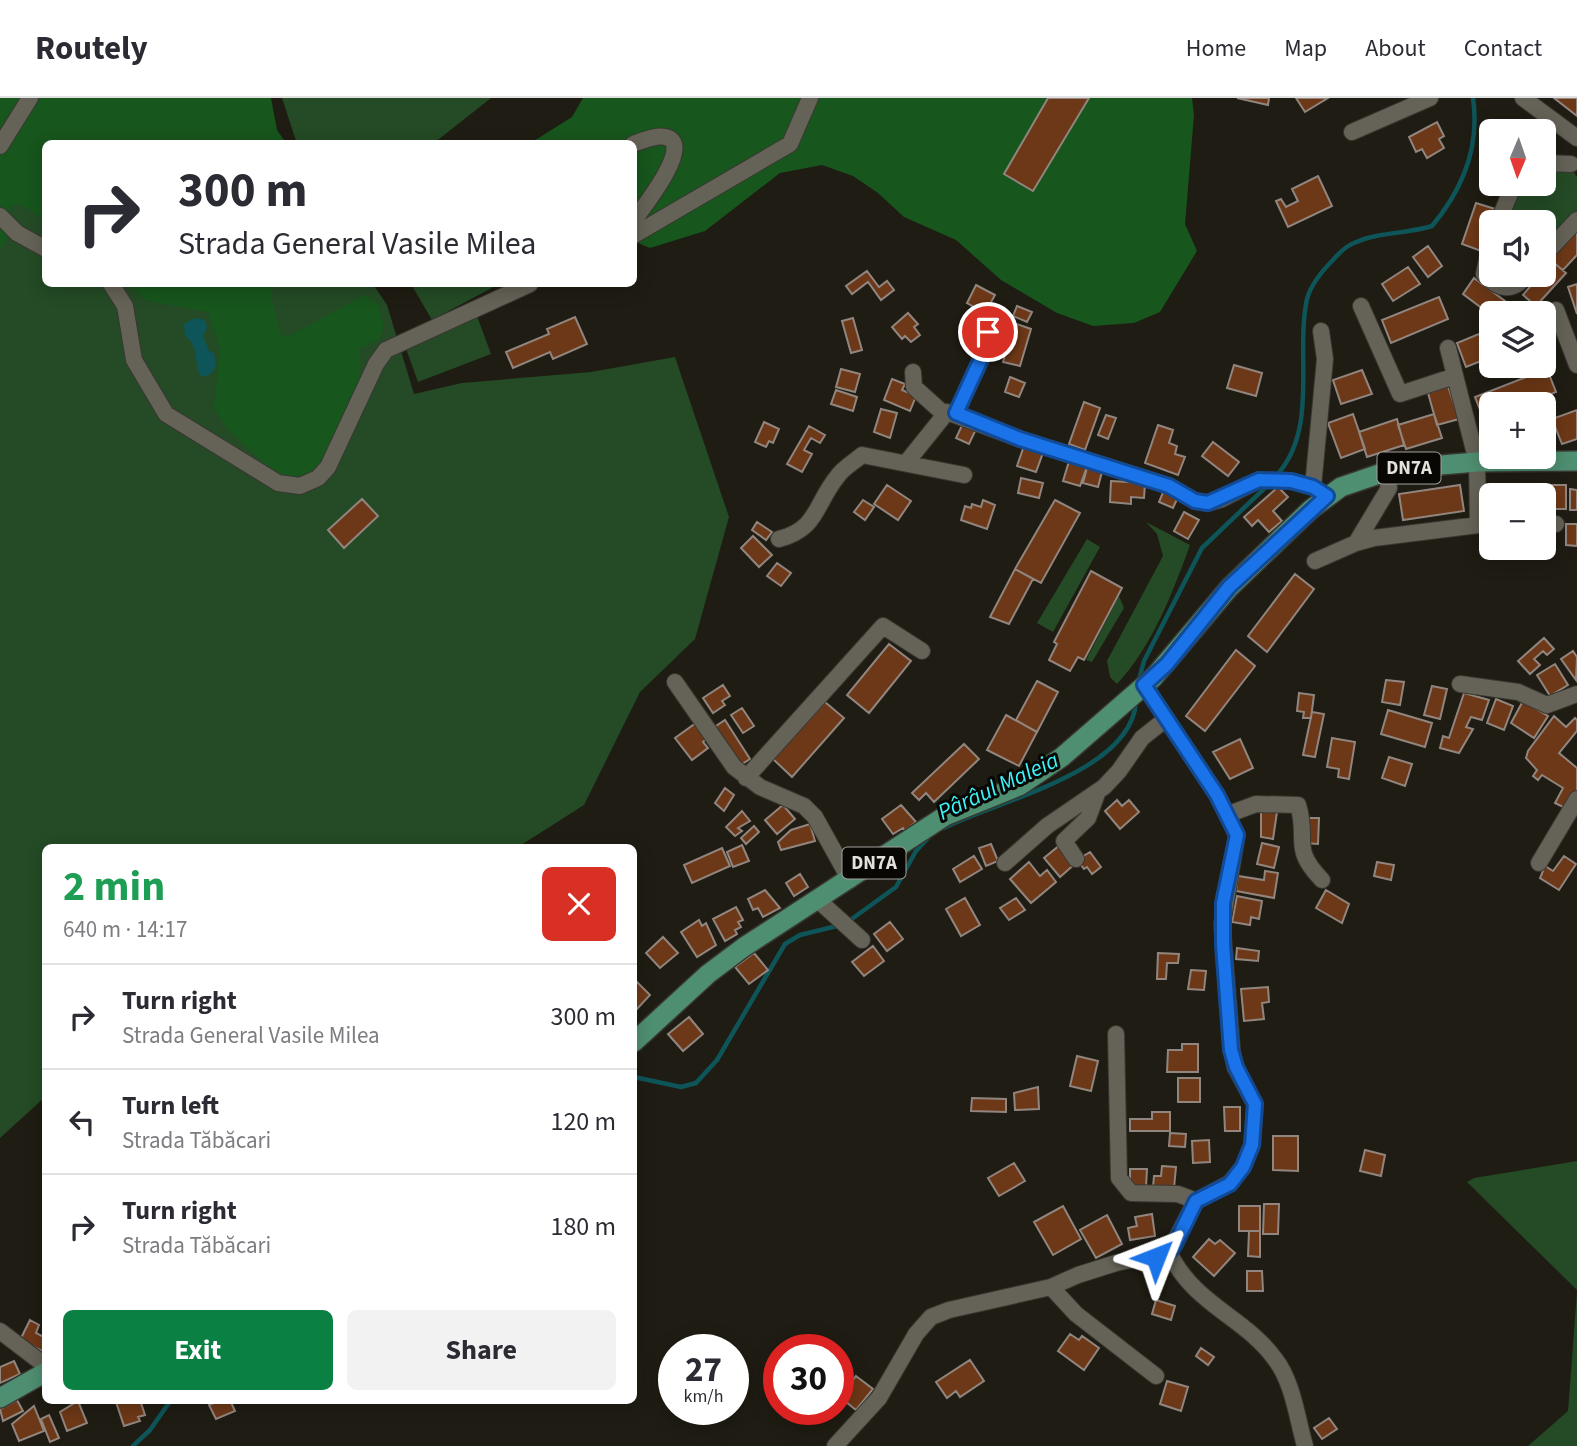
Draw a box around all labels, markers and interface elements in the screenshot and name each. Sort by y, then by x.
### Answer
text: Routely [35,25,148,72]
text: Home [1186,31,1246,66]
text: Map [1284,31,1327,66]
text: About [1365,31,1426,66]
text: Contact [1464,31,1542,66]
north arrow [1479,119,1556,196]
map controls [1479,119,1556,560]
text: 300 m [178,156,307,226]
icon: right [63,168,154,259]
button: sound [1479,210,1556,287]
text: Strada General Vasile Milea [178,221,536,267]
button: layers [1479,301,1556,378]
pin [958,302,1018,362]
icon: arrive [969,313,1007,351]
button: + [1479,392,1556,469]
road number: DN7A [1378,452,1440,484]
button: − [1479,483,1556,560]
water label: Pârâul Maleia [932,744,1064,828]
road number: DN7A [842,848,906,878]
text: 2 min [63,857,165,917]
button: close [542,867,616,941]
text: 640 m · 14:17 [63,913,187,946]
text: Turn right [122,982,237,1019]
icon: right [63,998,101,1036]
text: 300 m [550,998,616,1035]
text: Strada General Vasile Milea [122,1019,380,1052]
text: Turn left [122,1087,219,1124]
icon: left [63,1103,101,1141]
text: 120 m [550,1103,616,1140]
text: Strada Tăbăcari [122,1124,271,1157]
text: Turn right [122,1192,237,1229]
icon: right [63,1208,101,1246]
text: 180 m [550,1208,616,1245]
position arrow [1119,1220,1193,1294]
text: Strada Tăbăcari [122,1229,271,1262]
button: Exit [63,1310,333,1390]
button: Share [347,1310,616,1390]
speed limit sign: 30 [763,1334,854,1425]
text: 27 [685,1345,722,1395]
text: km/h [684,1384,723,1409]

